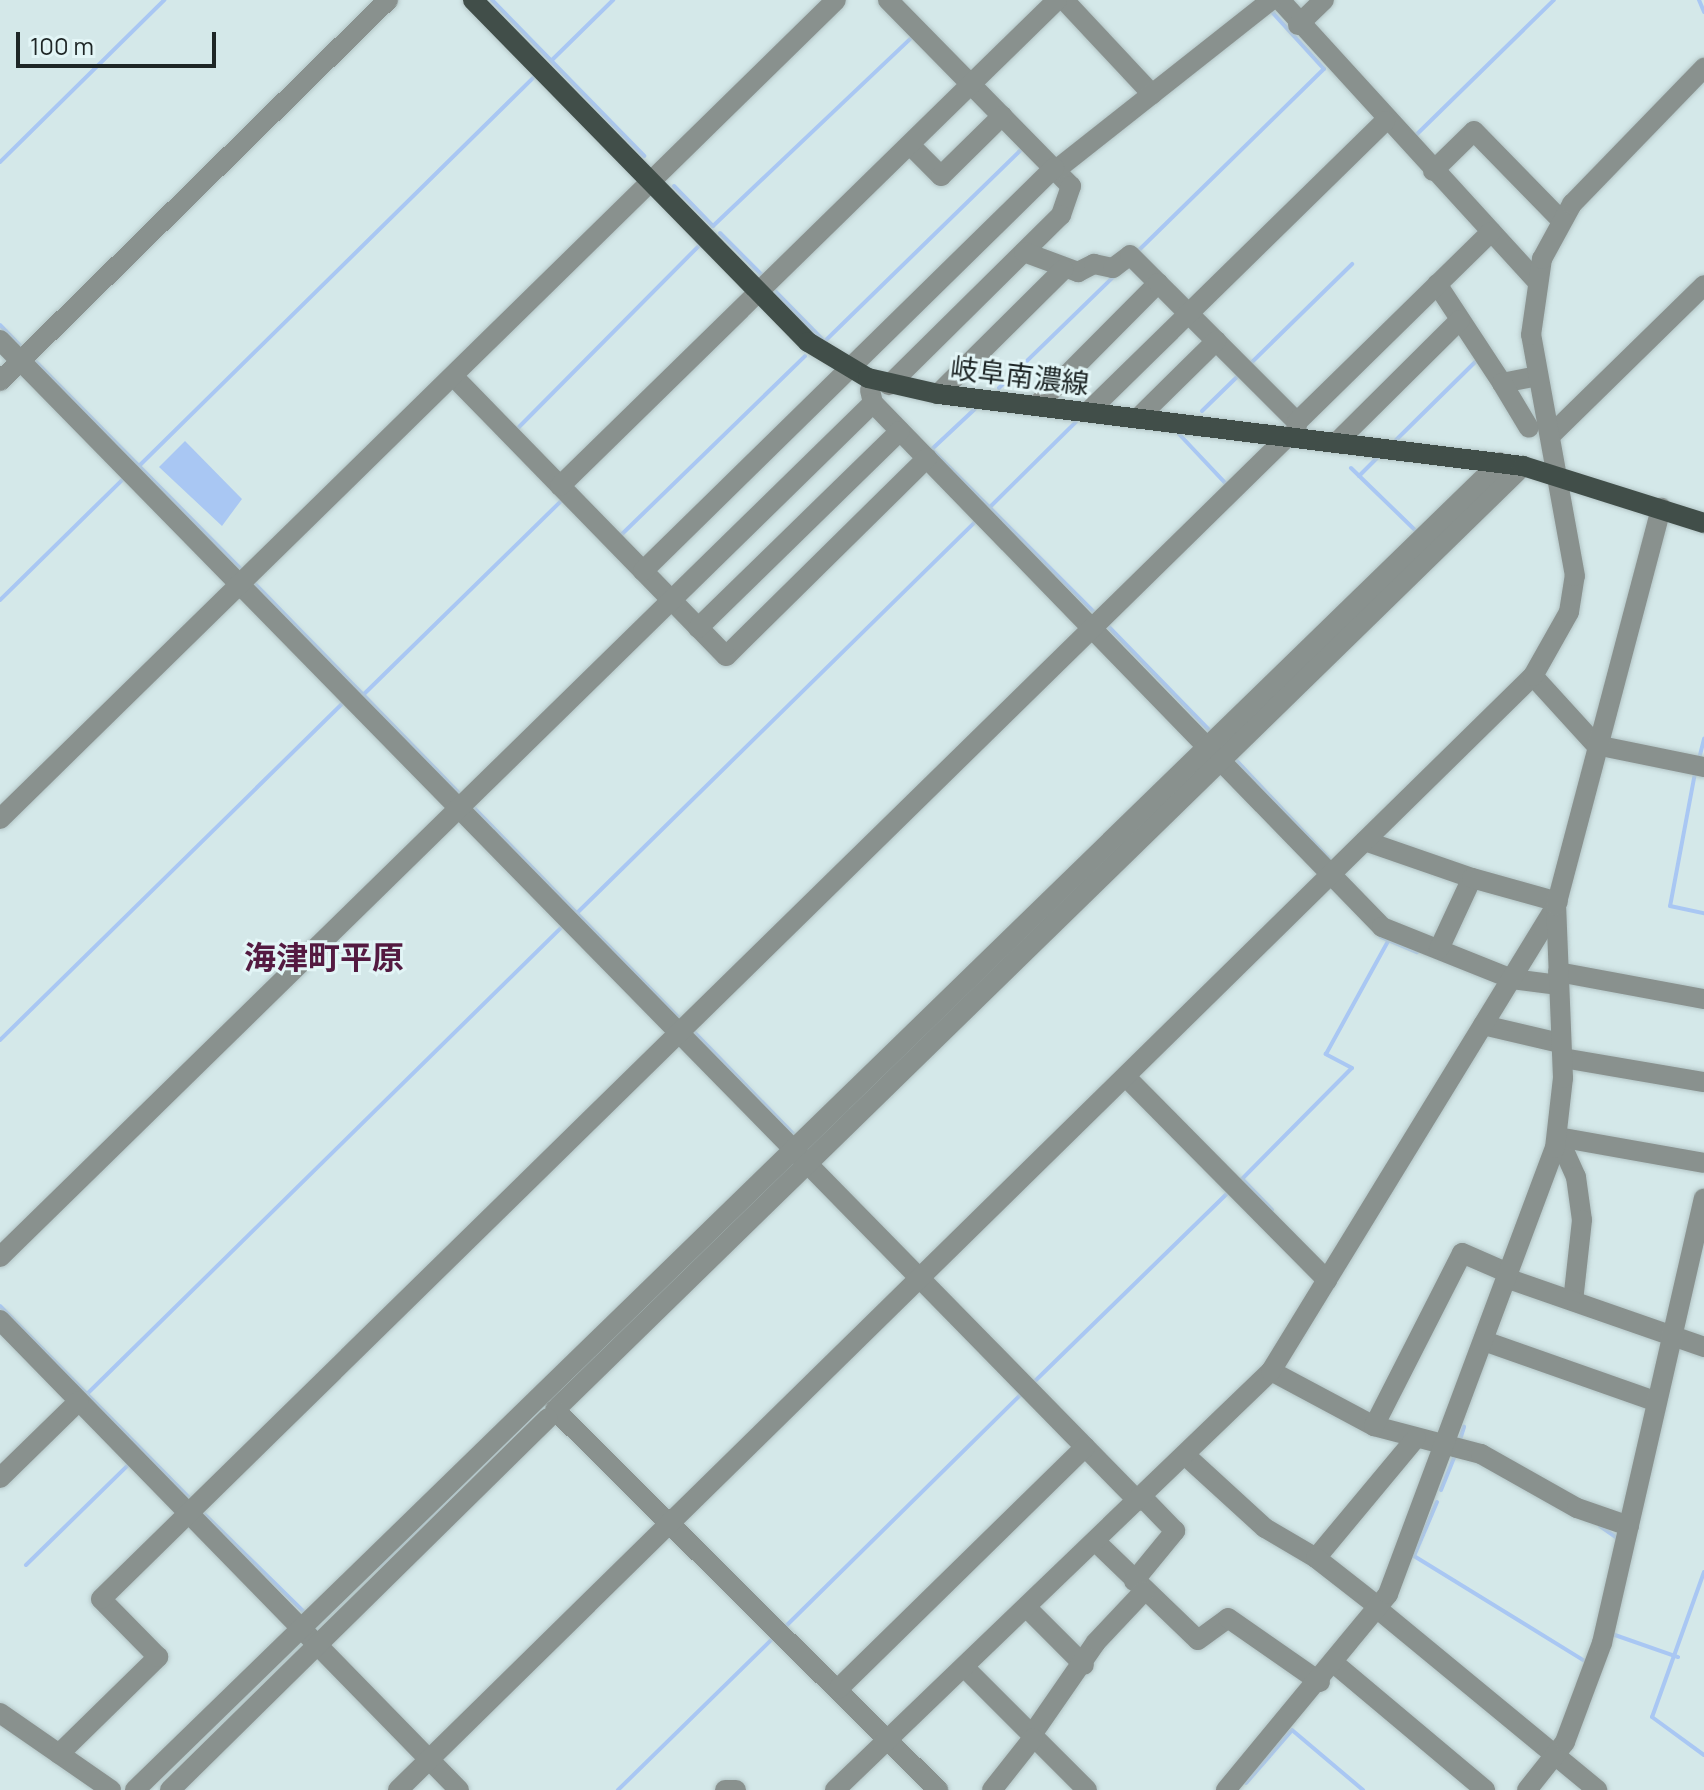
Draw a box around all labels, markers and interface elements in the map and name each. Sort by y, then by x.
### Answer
scale bar [20,16,220,66]
text: 100 m [30,29,94,62]
street label: 岐阜南濃線 [948,350,1092,400]
district label: 海津町平原 [244,938,404,976]

